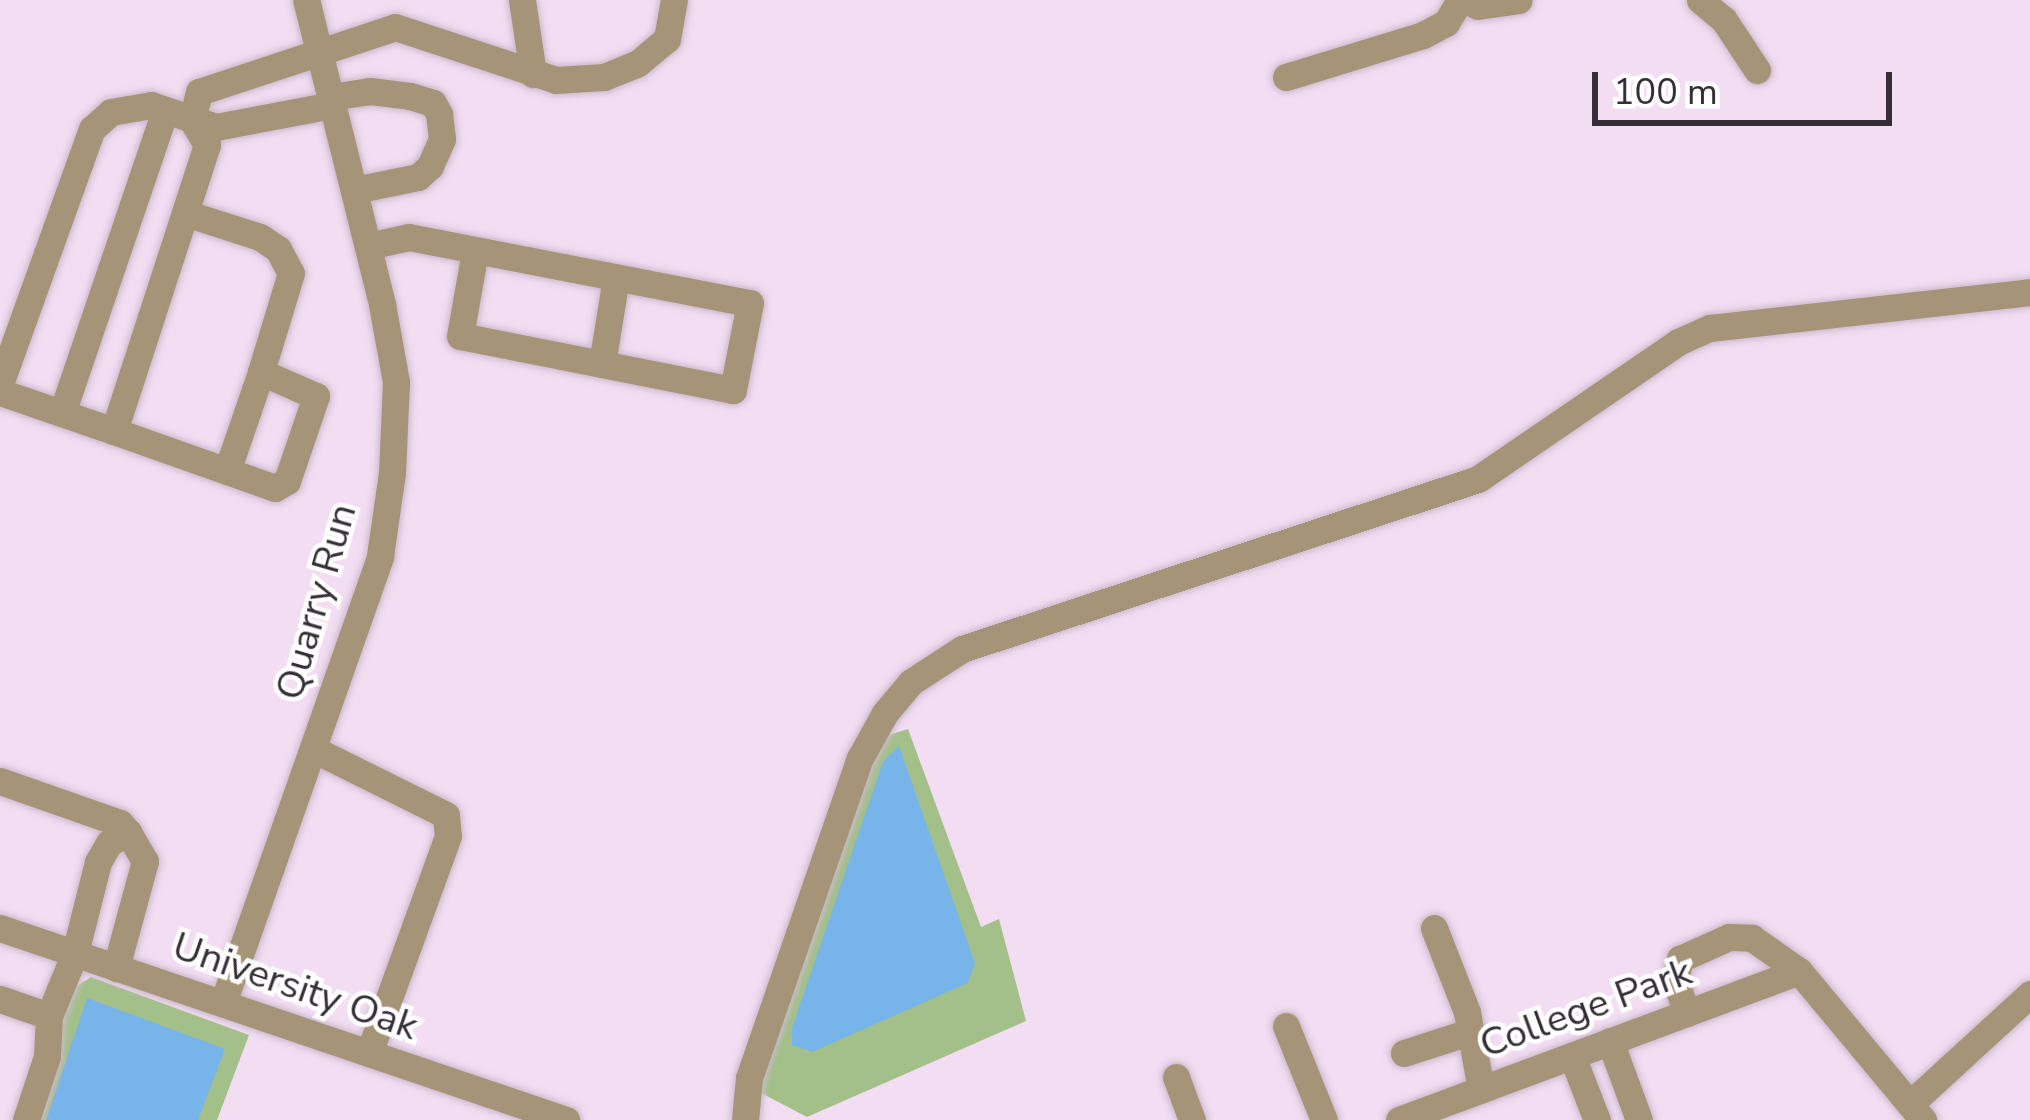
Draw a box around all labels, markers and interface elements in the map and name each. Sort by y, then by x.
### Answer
scale bar [1598,48,1898,122]
text: 100 m [1613,68,1718,117]
street label: Quarry Run [267,499,367,705]
street label: University Oak [166,923,424,1051]
street label: College Park [1474,949,1698,1069]

